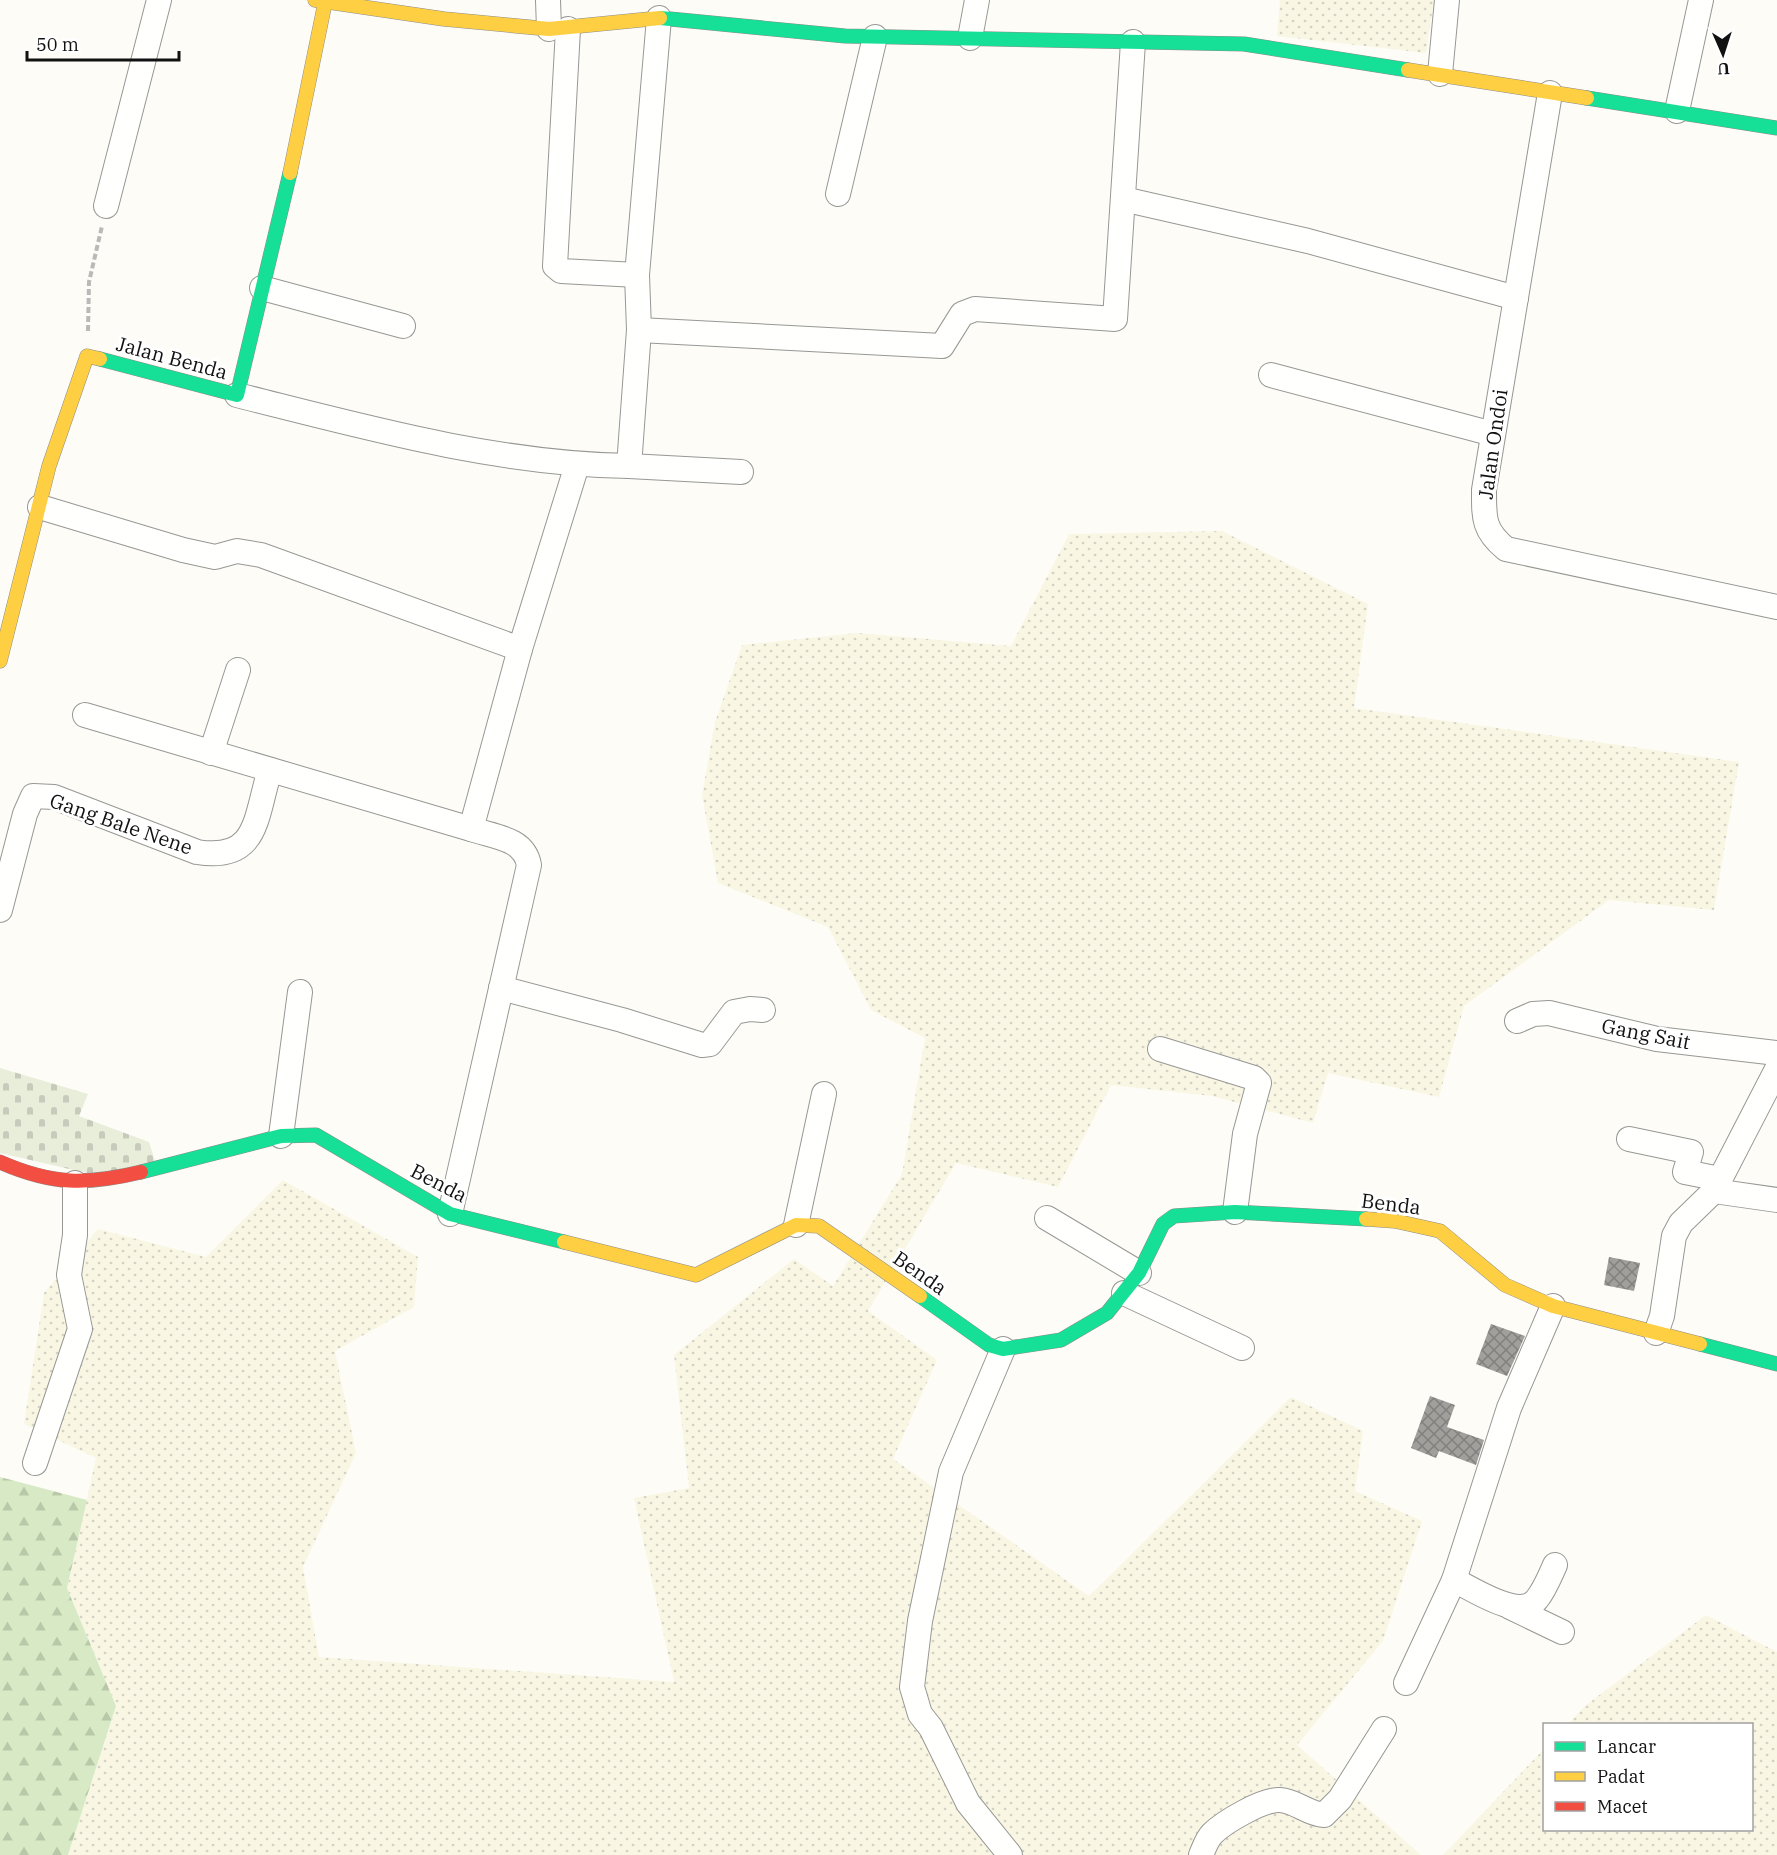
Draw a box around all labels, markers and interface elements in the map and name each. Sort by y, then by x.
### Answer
scale bar [27,24,178,62]
north arrow [1693,24,1753,84]
text: 50 m [36,33,79,56]
text: U [1717,59,1730,79]
street label: Jalan Benda [113,330,231,385]
street label: Jalan Ondoi [1471,387,1514,501]
street label: Gang Bale Nene [46,786,196,861]
street label: Gang Sait [1599,1012,1693,1055]
street label: Benda [406,1157,472,1208]
street label: Benda [1360,1186,1423,1221]
street label: Benda [888,1244,953,1301]
legend [1543,1723,1753,1831]
text: Lancar [1597,1735,1656,1758]
text: Padat [1597,1765,1645,1788]
text: Macet [1597,1795,1648,1818]

